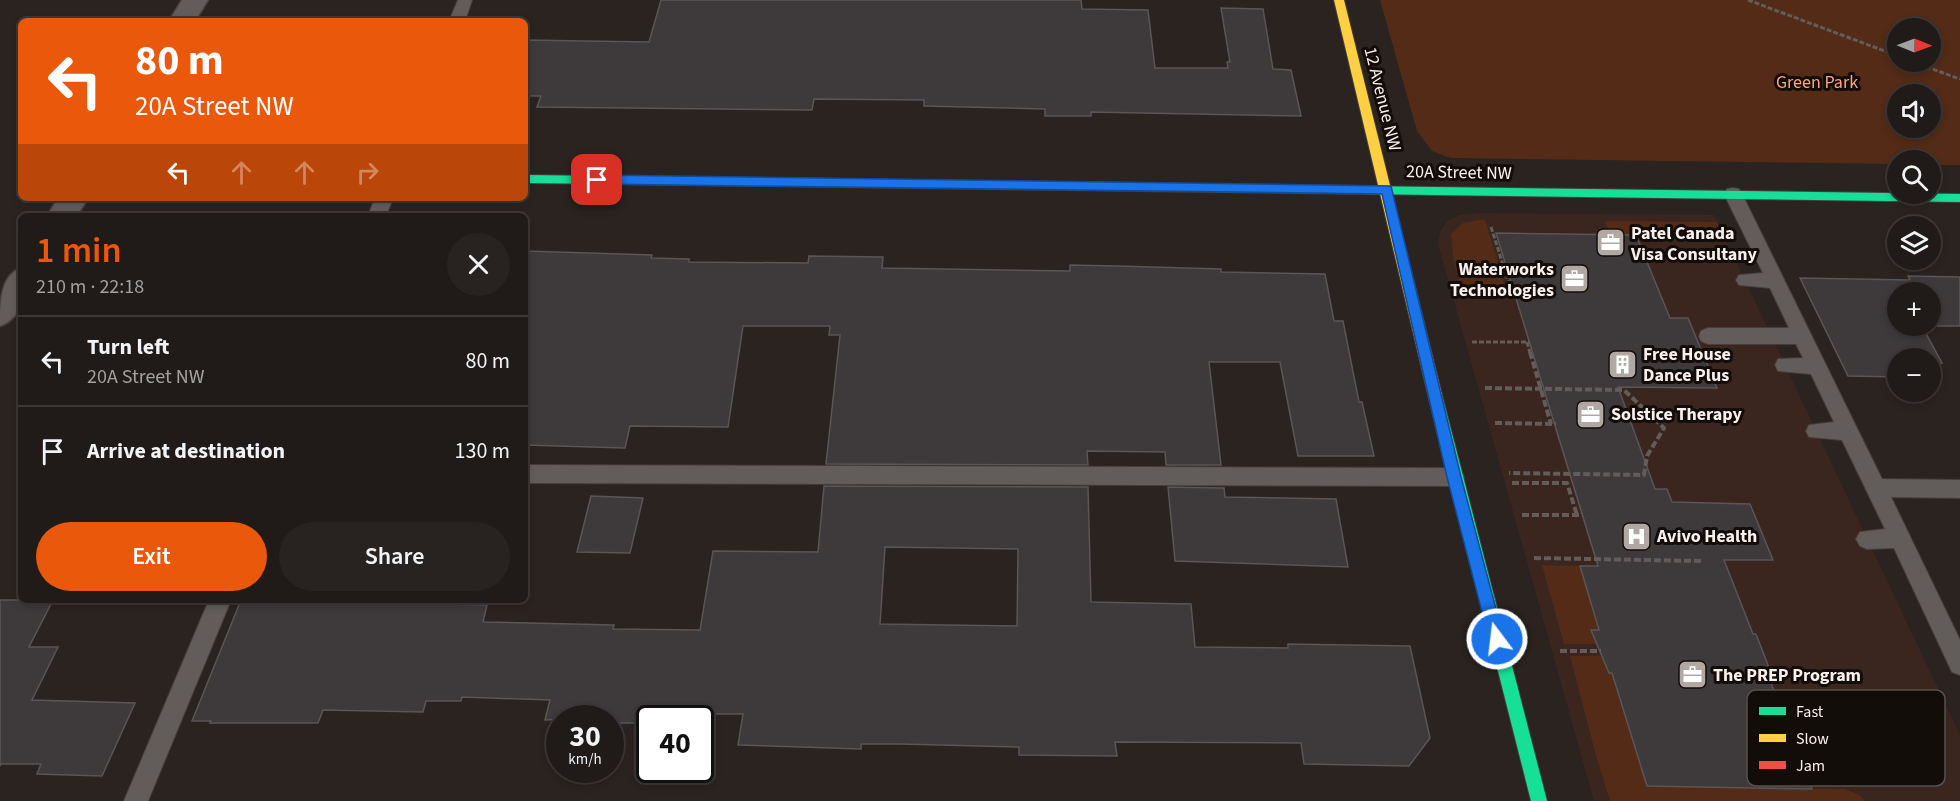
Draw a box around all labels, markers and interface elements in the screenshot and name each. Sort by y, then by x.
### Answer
north arrow [1887,18,1941,72]
map controls [1887,18,1941,402]
text: 80 m [135,31,224,91]
icon: left [36,42,114,120]
street label: 12 Avenue NW [1358,44,1408,154]
park label: Green Park [1776,70,1858,95]
button: sound [1887,84,1941,138]
text: 20A Street NW [135,87,294,126]
button: search [1887,150,1941,204]
pin [571,154,622,205]
icon: left [162,156,195,189]
icon: ahead [225,156,258,189]
icon: ahead [288,156,321,189]
icon: right [351,156,384,189]
street label: 20A Street NW [1406,159,1512,186]
icon: arrive [580,163,613,196]
button: layers [1887,216,1941,270]
place label: Patel Canada Visa Consultany [1630,221,1757,267]
text: 1 min [36,225,122,276]
office icon: Patel Canada Visa Consultany [1594,227,1626,259]
button: close [447,233,510,296]
place label: Waterworks Technologies [1450,257,1554,303]
office icon: Waterworks Technologies [1559,263,1591,295]
text: 210 m · 22:18 [36,273,144,301]
button: + [1887,282,1941,336]
text: Turn left [87,331,169,363]
place label: Free House Dance Plus [1643,342,1731,388]
icon: left [36,345,69,378]
text: 80 m [465,345,510,377]
building icon: Free House Dance Plus [1606,348,1638,380]
button: − [1887,348,1941,402]
text: 20A Street NW [87,363,205,391]
office icon: Solstice Therapy [1574,398,1606,430]
place label: Solstice Therapy [1611,402,1742,427]
icon: arrive [36,435,69,468]
text: Arrive at destination [87,435,285,467]
text: 130 m [455,435,510,467]
hospital icon: Avivo Health [1620,520,1652,552]
button: Exit [36,522,267,591]
button: Share [279,522,510,591]
place label: Avivo Health [1656,524,1757,549]
position arrow [1465,607,1529,671]
office icon: The PREP Program [1676,659,1708,691]
place label: The PREP Program [1713,663,1861,688]
legend [1747,690,1945,786]
text: Fast [1796,701,1824,723]
speed limit sign: 40 [636,705,714,783]
text: 30 [569,715,601,758]
text: Slow [1796,728,1829,750]
text: km/h [568,749,602,770]
text: Jam [1796,755,1825,777]

